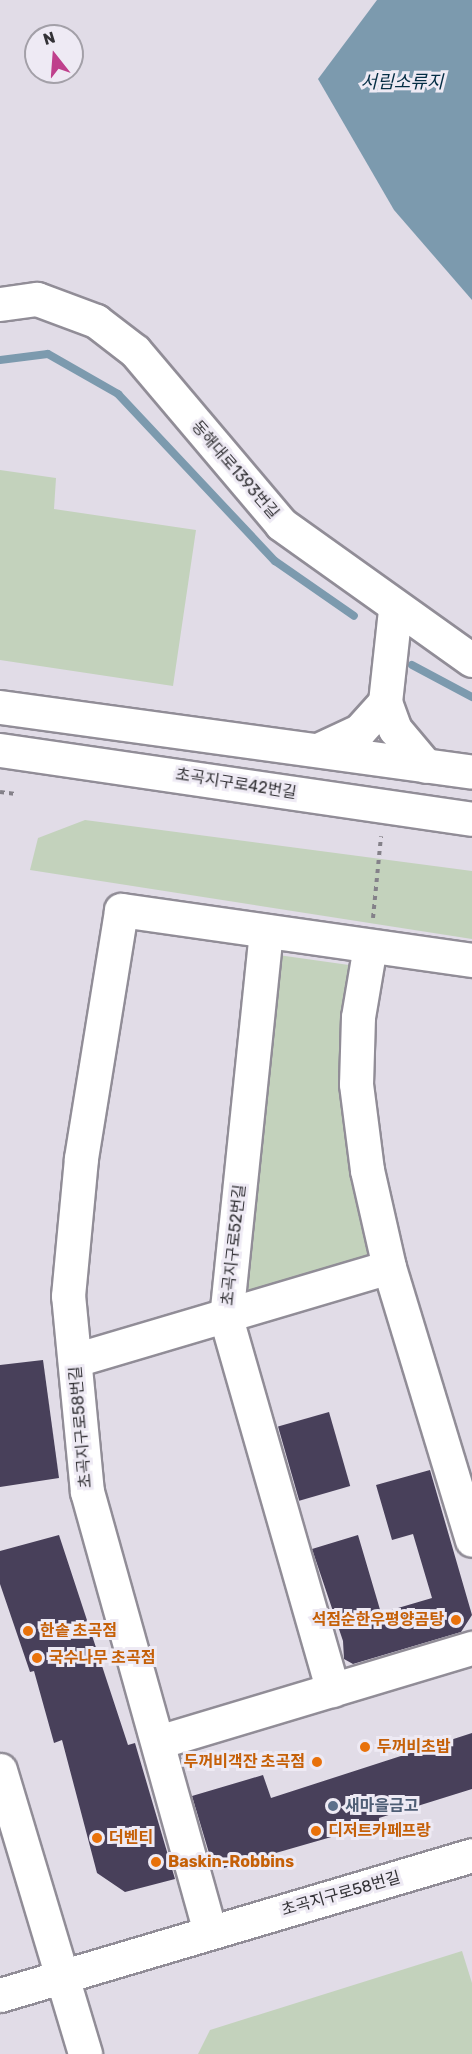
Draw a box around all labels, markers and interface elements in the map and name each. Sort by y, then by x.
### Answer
north arrow [24,24,84,84]
text: N [41,27,57,49]
water label: 서림소류지 [361,71,443,93]
street label: 동해대로1393번길 [187,417,283,523]
street label: 초곡지구로42번길 [174,765,298,803]
street label: 초곡지구로52번길 [218,1183,250,1307]
street label: 초곡지구로58번길 [66,1365,96,1489]
place label: 석점순한우평양곰탕 [312,1610,444,1630]
marker: 석점순한우평양곰탕 [449,1613,463,1627]
place label: 한솥 초곡점 [40,1621,117,1641]
marker: 한솥 초곡점 [21,1624,35,1638]
place label: 국수나무 초곡점 [49,1648,155,1668]
marker: 국수나무 초곡점 [30,1651,44,1665]
place label: 두꺼비초밥 [377,1737,451,1757]
marker: 두꺼비초밥 [358,1740,372,1754]
place label: 두꺼비객잔 초곡점 [184,1752,305,1772]
marker: 두꺼비객잔 초곡점 [310,1755,324,1769]
place label: 새마을금고 [345,1796,419,1816]
marker: 새마을금고 [326,1799,340,1813]
place label: 디저트카페프랑 [328,1821,431,1841]
marker: 디저트카페프랑 [309,1824,323,1838]
place label: 더벤티 [109,1828,153,1848]
marker: 더벤티 [90,1831,104,1845]
place label: Baskin-Robbins [168,1852,294,1872]
marker: Baskin-Robbins [149,1855,163,1869]
street label: 초곡지구로58번길 [279,1868,403,1920]

